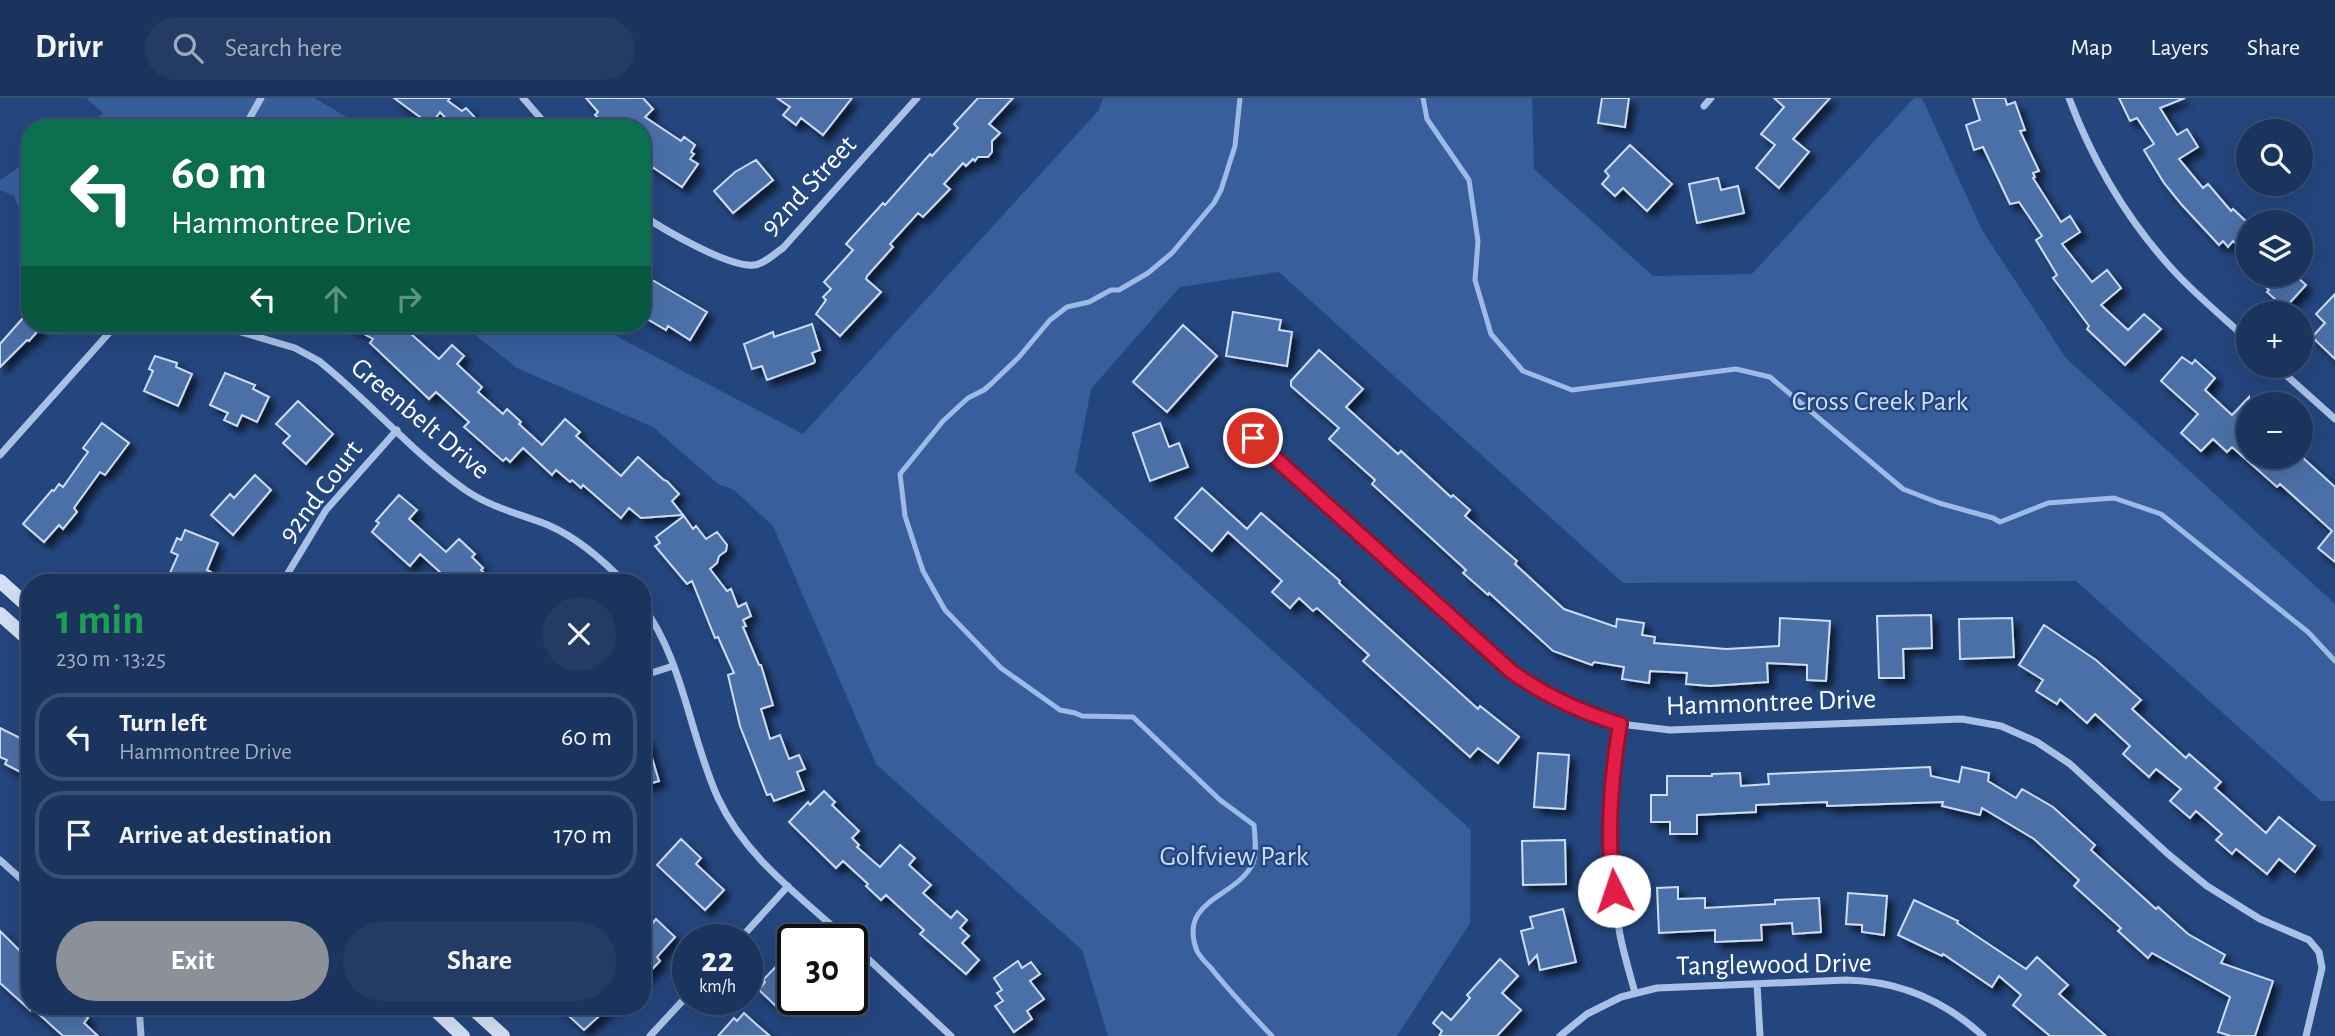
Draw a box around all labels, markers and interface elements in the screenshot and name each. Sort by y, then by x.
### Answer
search box [145,17,635,80]
icon: search [169,29,207,67]
text: Drivr [35,31,103,64]
text: Search here [225,35,342,61]
text: Map [2070,36,2112,60]
text: Layers [2150,36,2209,60]
text: Share [2247,36,2300,60]
map controls [2236,119,2313,469]
button: search [2236,119,2313,196]
street label: 92nd Street [756,131,862,241]
icon: left [56,147,147,238]
text: 60 m [171,149,267,198]
text: Hammontree Drive [171,207,411,239]
button: layers [2236,210,2313,287]
icon: left [244,280,282,318]
icon: ahead [317,280,355,318]
icon: right [390,280,428,318]
button: + [2236,301,2313,378]
street label: Greenbelt Drive [345,353,495,485]
park label: Cross Creek Park [1792,388,1969,416]
button: − [2236,392,2313,469]
pin [1223,408,1283,468]
icon: arrive [1234,419,1272,457]
street label: 92nd Court [274,436,368,548]
button: close [542,597,616,671]
text: 1 min [56,599,145,641]
text: 230 m · 13:25 [56,648,166,671]
street label: Hammontree Drive [1665,685,1877,721]
text: Turn left [119,710,207,736]
icon: left [60,718,98,756]
text: 60 m [561,724,612,750]
text: Hammontree Drive [119,741,292,764]
icon: arrive [60,816,98,854]
text: Arrive at destination [119,822,332,848]
text: 170 m [553,822,612,848]
park label: Golfview Park [1159,843,1309,871]
position arrow [1577,854,1651,928]
button: Exit [56,921,329,1001]
button: Share [343,921,616,1001]
speed limit sign: 30 [777,924,868,1015]
text: 22 [701,943,734,978]
street label: Tanglewood Drive [1676,949,1872,981]
text: km/h [699,978,736,996]

